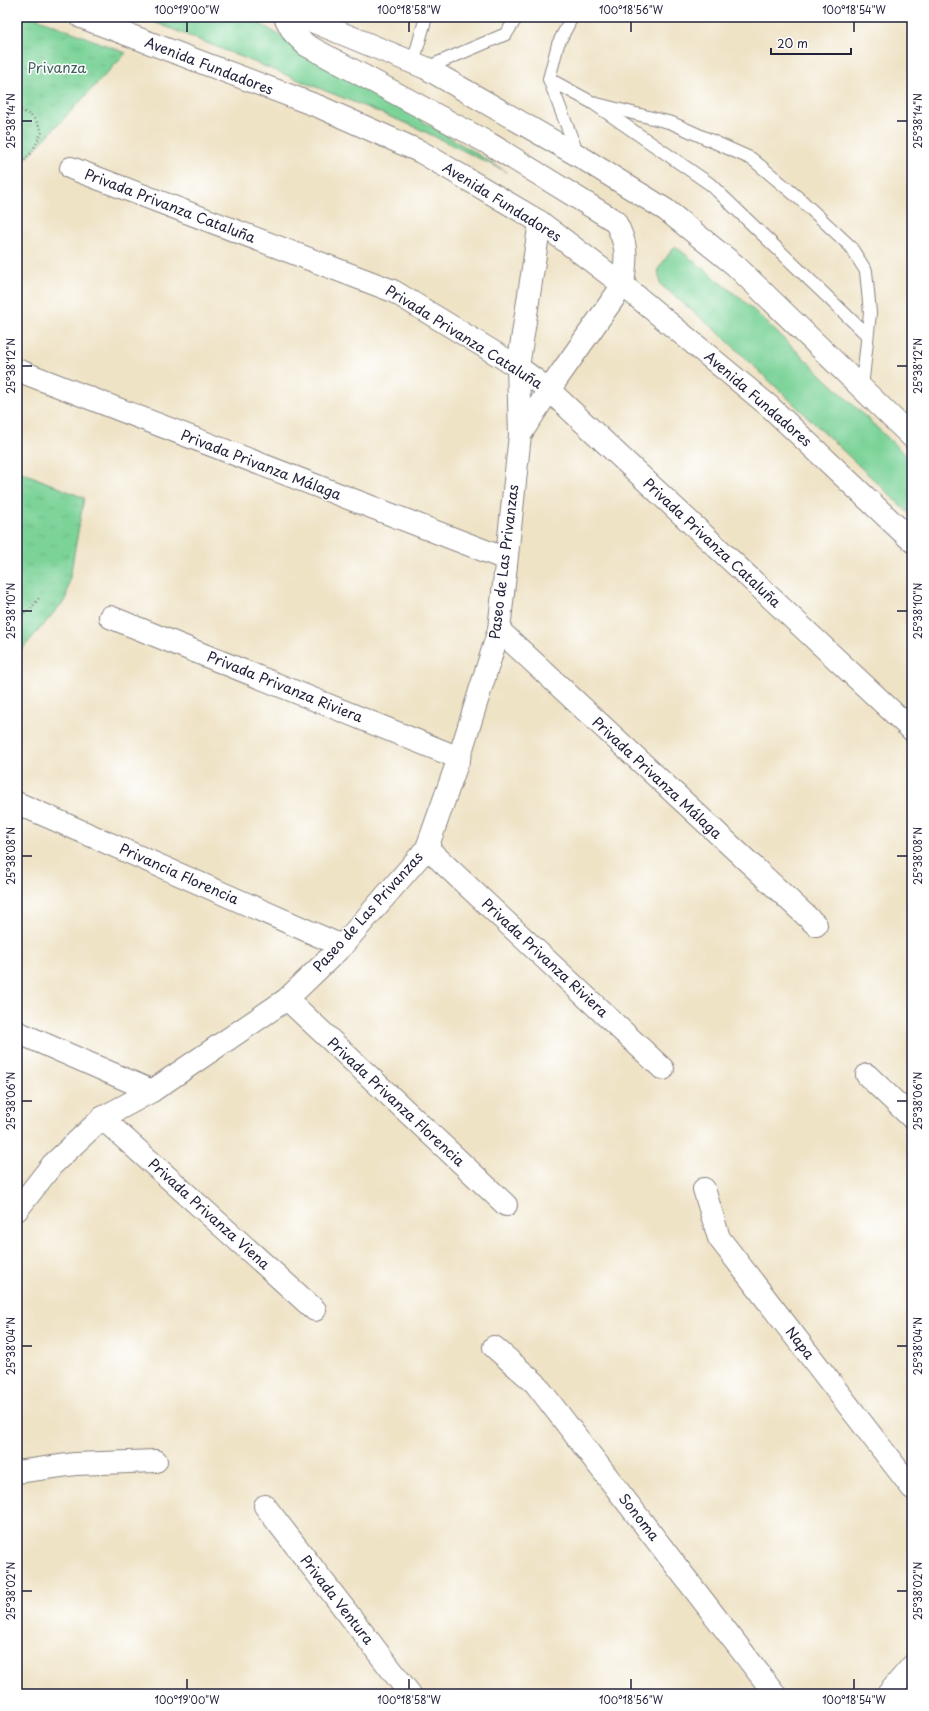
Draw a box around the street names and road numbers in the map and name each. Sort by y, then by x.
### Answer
street label: Avenida Fundadores [142,31,277,100]
street label: Avenida Fundadores [439,157,566,247]
street label: Privada Privanza Cataluña [82,163,259,248]
street label: Privada Privanza Cataluña [382,280,547,394]
street label: Avenida Fundadores [700,346,817,451]
street label: Privada Privanza Málaga [178,424,345,505]
street label: Privada Privanza Cataluña [639,473,786,612]
street label: Paseo de Las Privanzas [484,483,523,641]
street label: Privada Privanza Riviera [204,646,367,728]
street label: Privada Privanza Málaga [588,712,727,844]
street label: Privancia Florencia [116,838,243,909]
street label: Paseo de Las Privanzas [308,847,428,977]
street label: Privada Privanza Riviera [477,893,614,1022]
street label: Privada Privanza Florencia [323,1032,470,1171]
street label: Privada Privanza Viena [144,1153,275,1274]
street label: Napa [781,1322,820,1364]
street label: Sonoma [614,1489,665,1545]
street label: Privada Ventura [296,1550,379,1649]

